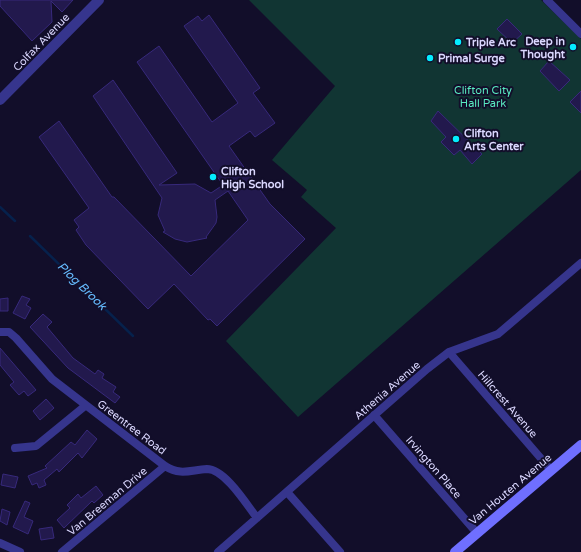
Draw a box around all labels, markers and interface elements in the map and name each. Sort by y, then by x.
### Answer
street label: Colfax Avenue [11,11,72,74]
place label: Deep in Thought [520,35,566,62]
place label: Triple Arc [465,36,516,50]
marker: Triple Arc [453,37,463,47]
marker: Deep in Thought [568,42,578,52]
place label: Primal Surge [438,52,505,66]
marker: Primal Surge [425,53,435,63]
park label: Clifton City Hall Park [454,84,512,110]
place label: Clifton Arts Center [464,127,524,153]
marker: Clifton Arts Center [451,134,461,144]
place label: Clifton High School [221,165,284,192]
marker: Clifton High School [208,172,218,182]
water label: Plog Brook [55,259,110,314]
street label: Athenia Avenue [352,358,423,422]
street label: Hillcrest Avenue [475,368,540,440]
street label: Greentree Road [95,397,169,457]
street label: Irvington Place [403,434,464,501]
street label: Van Houten Avenue [466,451,554,528]
street label: Van Breeman Drive [65,464,150,538]

